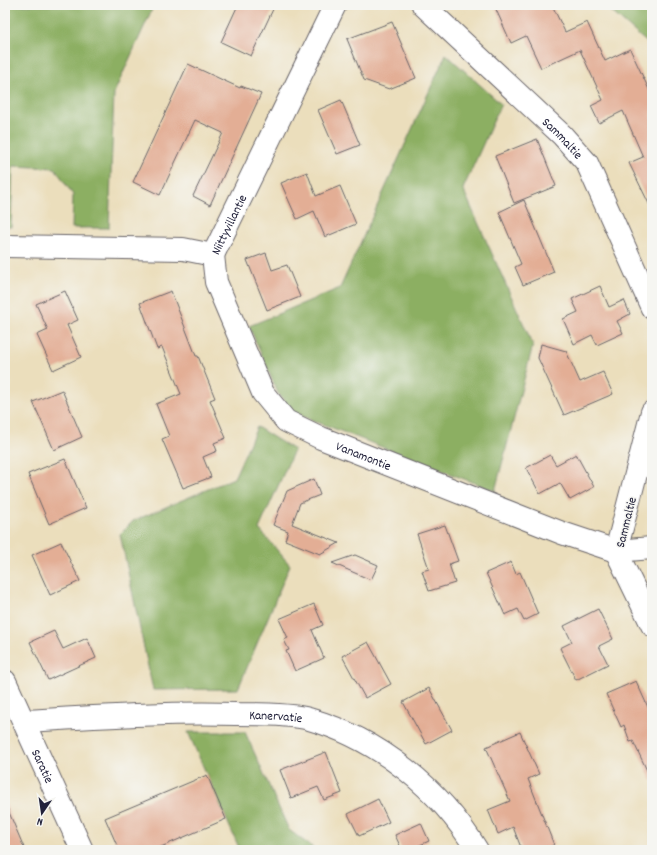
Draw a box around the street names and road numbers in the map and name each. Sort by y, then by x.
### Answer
street label: Sammaltie [537,114,586,165]
street label: Niittyvillantie [207,191,253,259]
street label: Vanamontie [332,438,394,477]
street label: Sammaltie [612,495,643,550]
street label: Kanervatie [249,707,304,729]
street label: Saratie [25,746,57,787]

